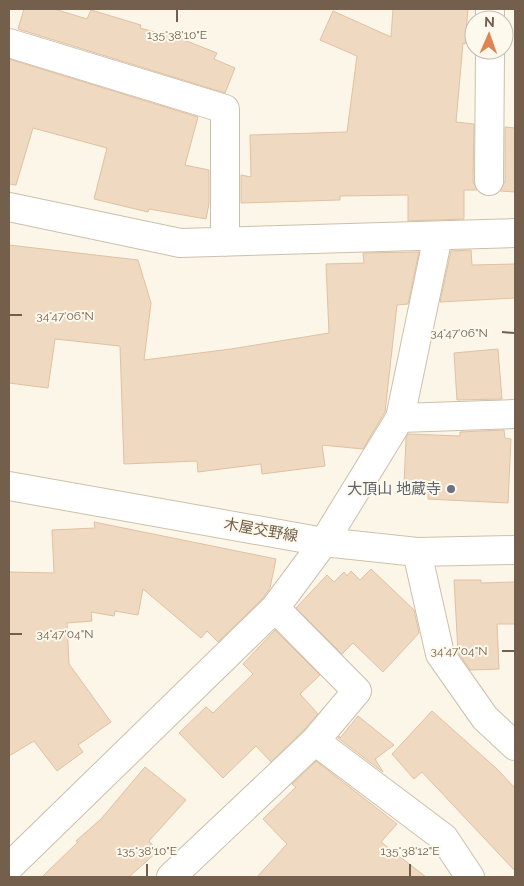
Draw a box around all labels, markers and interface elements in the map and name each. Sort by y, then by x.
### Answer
north arrow [464,10,514,60]
text: N [484,14,495,30]
text: 135°38'10"E [147,28,207,42]
text: 34°47'06"N [36,309,94,323]
text: 34°47'06"N [430,326,488,340]
place label: 大頂山 地蔵寺 [347,480,441,498]
marker: 大頂山 地蔵寺 [445,483,457,495]
street label: 木屋交野線 [222,515,300,545]
text: 34°47'04"N [37,627,93,641]
text: 34°47'04"N [431,644,487,658]
text: 135°38'10"E [117,844,177,858]
text: 135°38'12"E [380,844,440,858]

